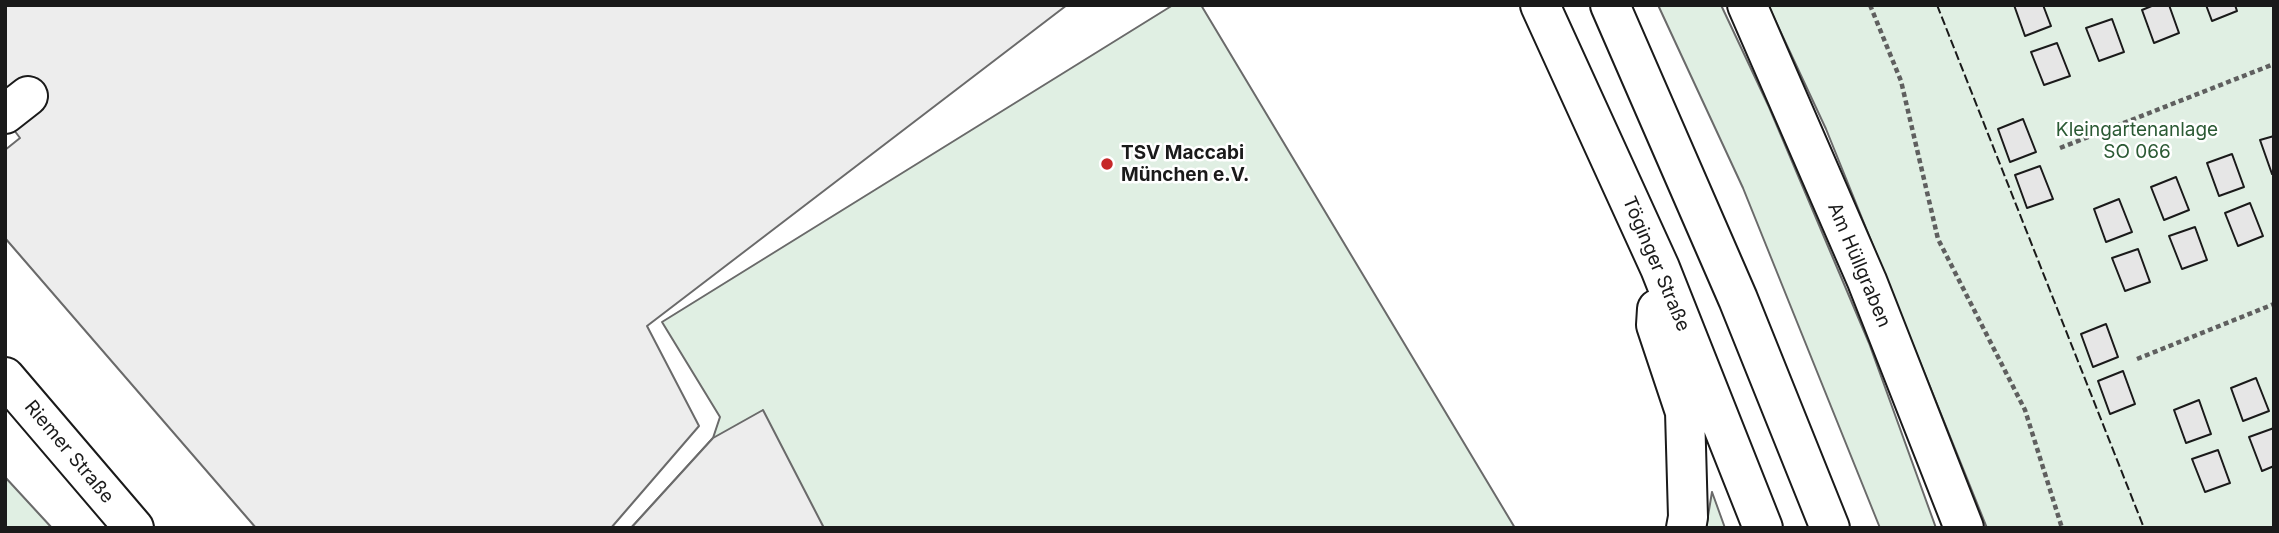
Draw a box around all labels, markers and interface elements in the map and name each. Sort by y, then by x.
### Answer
park label: Kleingartenanlage SO 066 [2056,119,2218,163]
place label: TSV Maccabi München e.V. [1121,142,1249,186]
marker: TSV Maccabi München e.V. [1099,156,1115,172]
street label: Töginger Straße [1617,193,1695,335]
street label: Am Hüllgraben [1823,199,1895,331]
street label: Riemer Straße [19,396,119,508]

